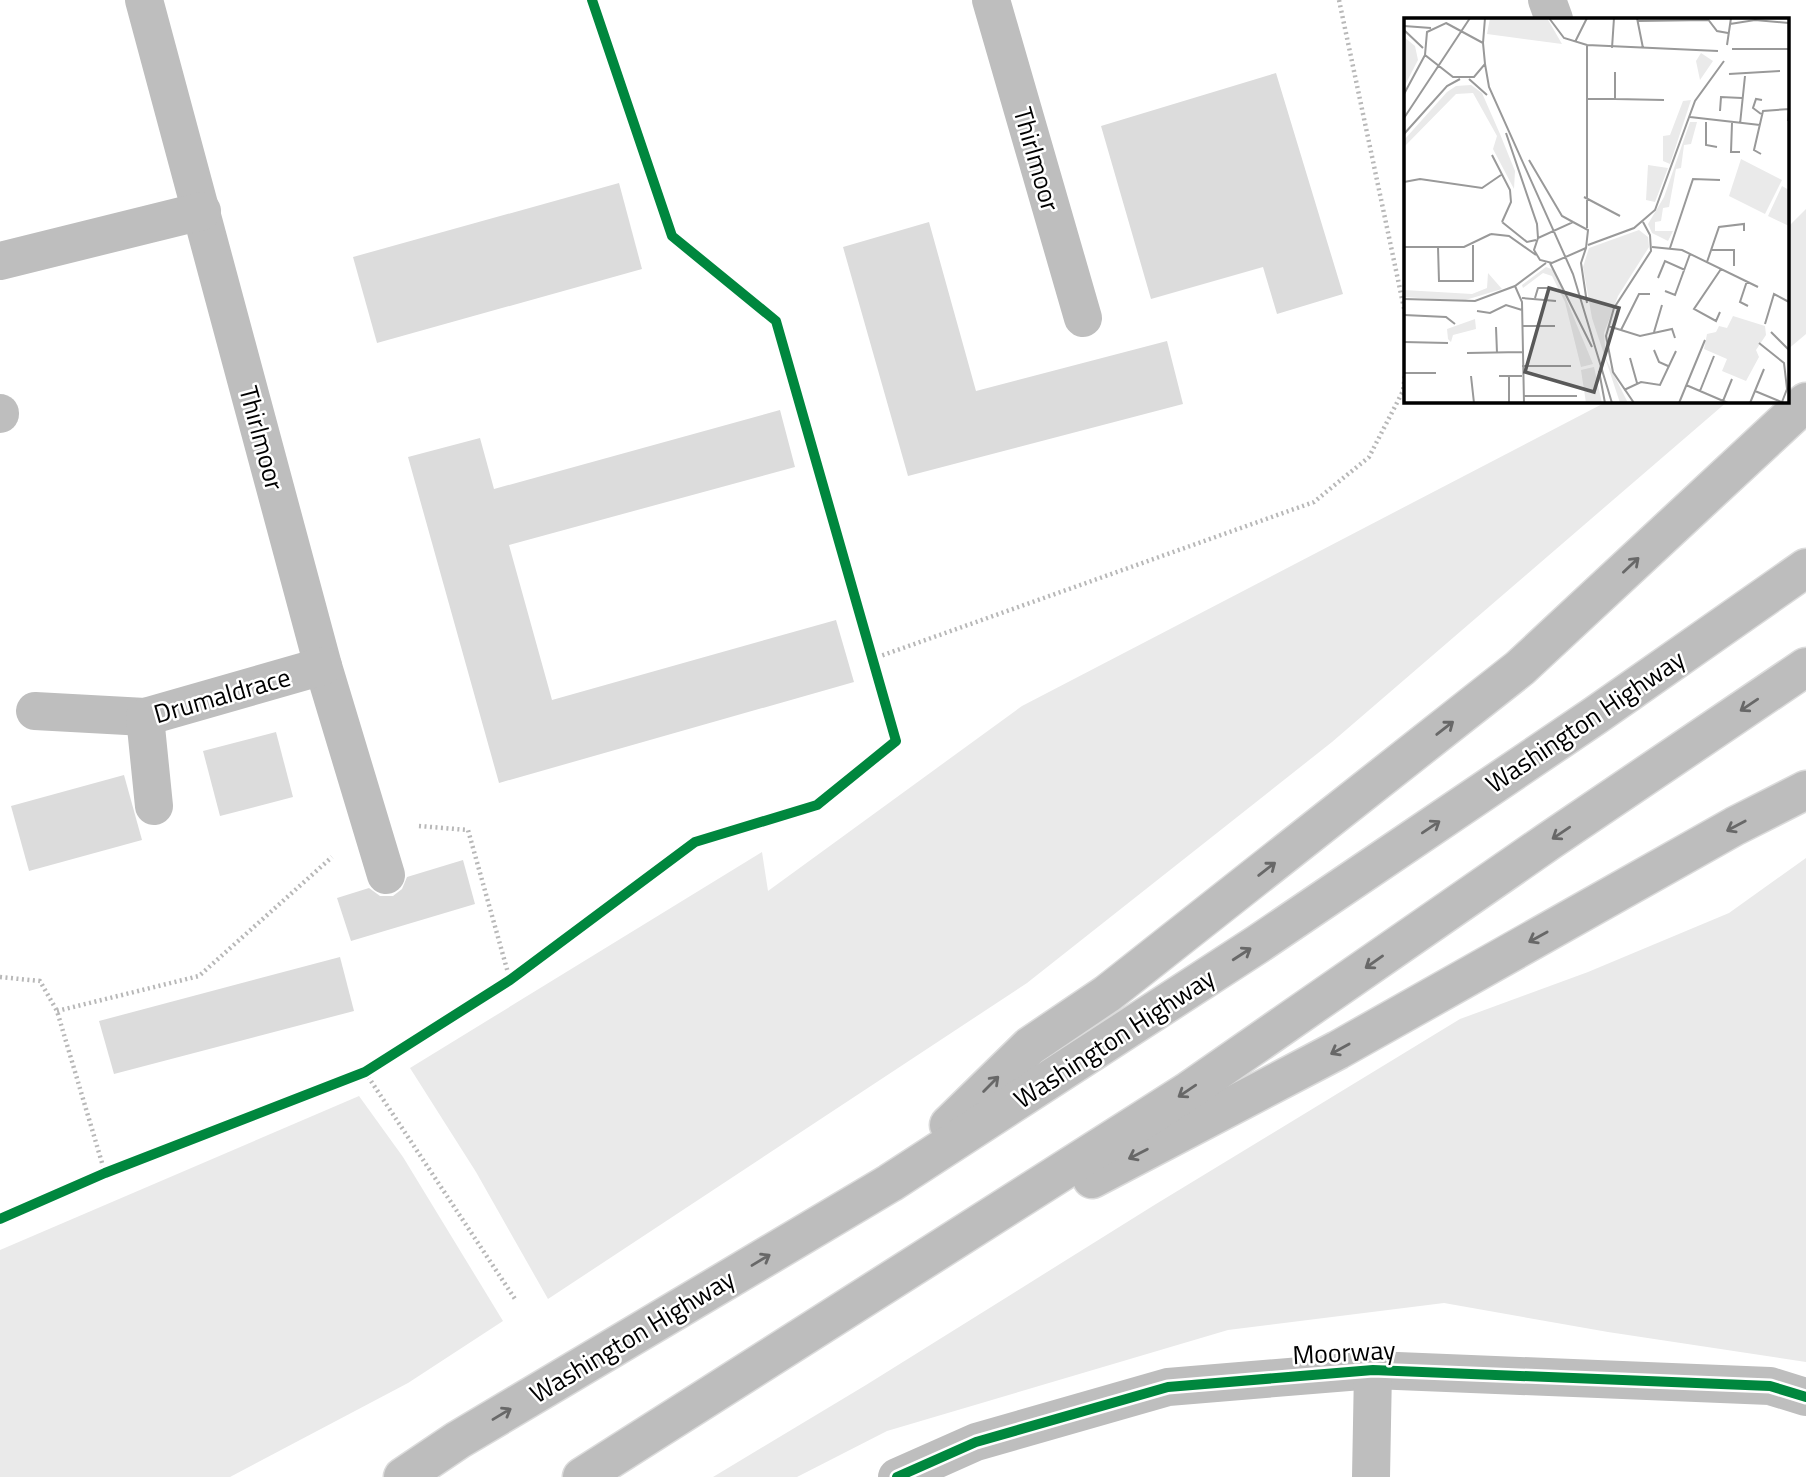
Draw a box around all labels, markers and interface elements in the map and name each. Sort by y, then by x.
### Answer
inset map [1404,18,1788,402]
street label: Thirlmoor [1004,102,1070,216]
street label: Thirlmoor [229,382,295,494]
one-way arrow [1622,557,1640,573]
street label: Washington Highway [1478,640,1692,802]
street label: Drumaldrace [149,657,295,733]
one-way arrow [1740,698,1760,712]
one-way arrow [1435,720,1454,735]
one-way arrow [1420,820,1440,834]
one-way arrow [1726,820,1747,833]
one-way arrow [1552,825,1571,840]
one-way arrow [1257,862,1275,877]
one-way arrow [1528,931,1548,945]
one-way arrow [1232,947,1251,962]
one-way arrow [1365,955,1384,969]
street label: Washington Highway [1006,958,1222,1118]
one-way arrow [1330,1043,1351,1056]
one-way arrow [982,1075,999,1092]
one-way arrow [1178,1084,1197,1099]
one-way arrow [1128,1148,1149,1162]
one-way arrow [750,1253,770,1267]
street label: Washington Highway [522,1259,742,1413]
street label: Moorway [1291,1330,1397,1374]
one-way arrow [491,1407,511,1421]

